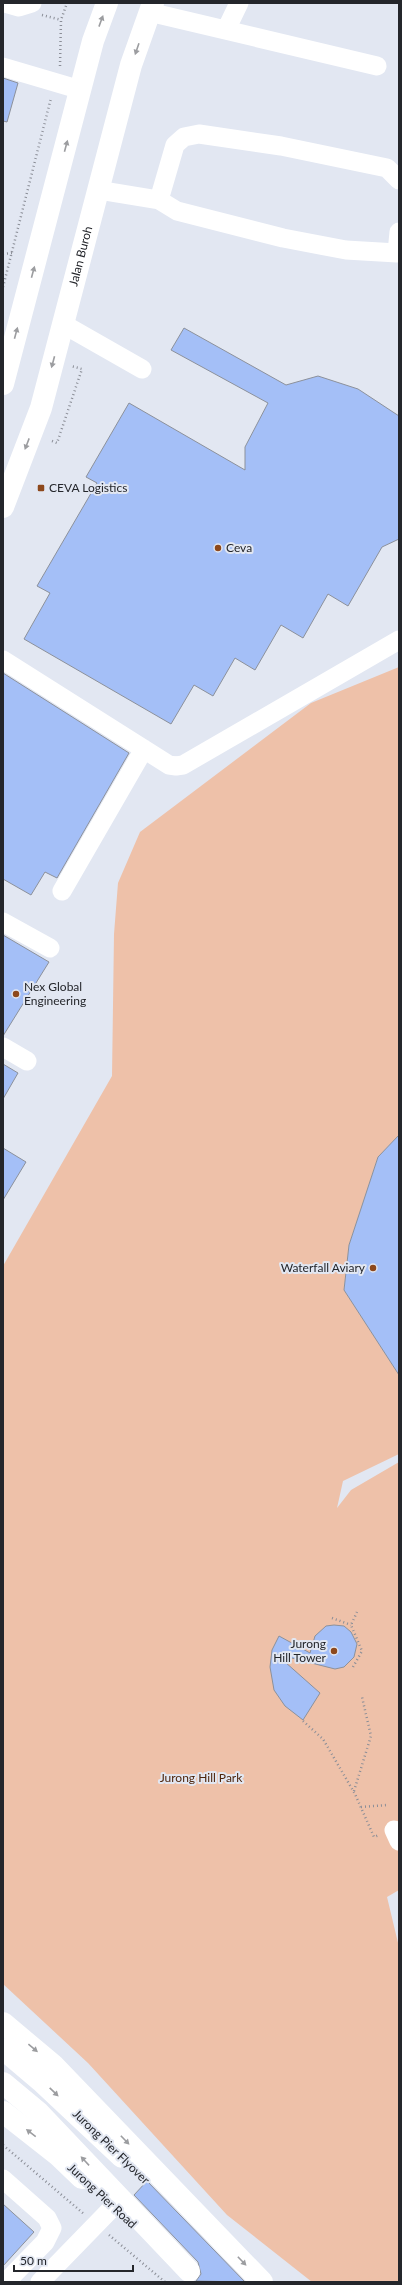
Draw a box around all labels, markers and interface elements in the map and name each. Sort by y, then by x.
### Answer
one-way arrow [98,14,104,26]
one-way arrow [133,43,139,55]
one-way arrow [63,140,69,152]
street label: Jalan Buroh [65,224,95,288]
one-way arrow [30,265,36,278]
one-way arrow [14,327,20,339]
one-way arrow [50,355,56,368]
one-way arrow [24,439,30,451]
place label: CEVA Logistics [49,480,127,495]
marker: CEVA Logistics [36,483,46,493]
place label: Ceva [226,540,252,555]
marker: Ceva [213,543,223,553]
place label: Nex Global Engineering [24,979,86,1008]
marker: Nex Global Engineering [11,989,21,999]
place label: Waterfall Aviary [281,1260,366,1275]
marker: Waterfall Aviary [368,1263,378,1273]
place label: Jurong Hill Tower [273,1636,327,1665]
marker: Jurong Hill Tower [329,1646,339,1656]
park label: Jurong Hill Park [160,1770,243,1785]
one-way arrow [27,2044,38,2053]
one-way arrow [49,2088,59,2097]
street label: Jurong Pier Flyover [70,2106,153,2188]
one-way arrow [25,2129,36,2138]
one-way arrow [120,2135,130,2145]
one-way arrow [80,2156,90,2166]
street label: Jurong Pier Road [65,2160,140,2231]
scale bar [14,2247,133,2273]
text: 50 m [20,2253,47,2268]
one-way arrow [237,2256,247,2266]

